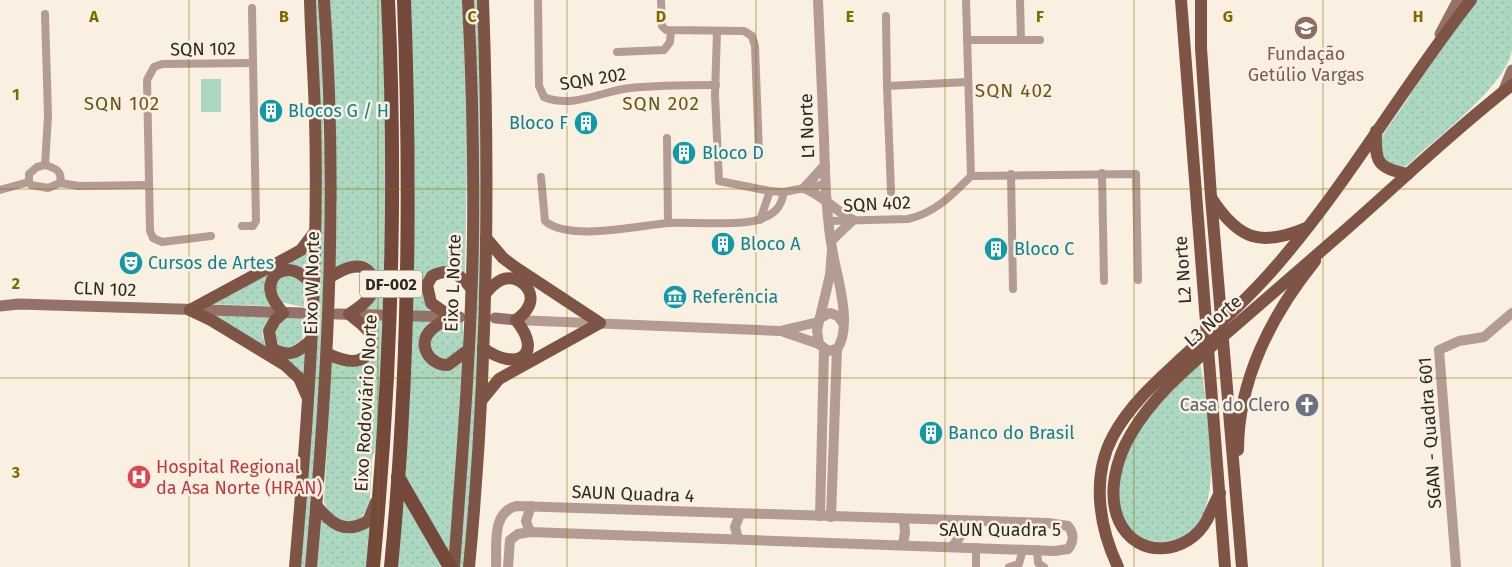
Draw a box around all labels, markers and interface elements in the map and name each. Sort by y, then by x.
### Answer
text: A [88,7,99,26]
text: B [279,7,289,26]
text: C [467,7,477,26]
text: D [656,7,666,26]
text: E [846,7,854,26]
text: F [1036,7,1044,26]
text: G [1223,7,1233,26]
text: H [1413,7,1423,26]
school or university icon: Fundação Getúlio Vargas [1293,15,1319,41]
street label: SQN 102 [170,37,236,61]
place label: Fundação Getúlio Vargas [1248,43,1364,86]
street label: SQN 202 [558,63,628,95]
district label: SQN 402 [975,79,1053,102]
text: 1 [12,85,20,104]
district label: SQN 102 [84,92,160,115]
district label: SQN 202 [622,92,700,115]
street label: L1 Norte [795,93,819,159]
building icon: Blocos G / H [258,98,284,124]
place label: Blocos G / H [288,100,389,122]
building icon: Bloco F [573,110,599,136]
place label: Bloco F [509,112,568,134]
building icon: Bloco D [671,140,697,166]
place label: Bloco D [702,142,764,164]
street label: SQN 402 [843,191,911,217]
street label: Eixo W Norte [300,231,324,335]
building icon: Bloco A [710,231,736,257]
place label: Bloco A [740,233,801,255]
street label: Eixo L Norte [440,234,466,332]
street label: L2 Norte [1170,235,1196,305]
building icon: Bloco C [983,236,1009,262]
place label: Bloco C [1014,238,1074,260]
theatre icon: Cursos de Artes [118,250,144,276]
place label: Cursos de Artes [148,252,274,274]
road number: DF-002 [360,270,422,298]
text: 2 [12,274,20,293]
street label: CLN 102 [73,277,137,301]
museum icon: Referência [662,284,688,310]
place label: Referência [692,286,778,308]
street label: L3 Norte [1180,290,1246,352]
street label: Eixo Rodoviário Norte [350,314,382,492]
street label: SGAN - Quadra 601 [1414,356,1446,510]
church icon: Casa do Clero [1294,392,1320,418]
place label: Casa do Clero [1180,394,1290,416]
building icon: Banco do Brasil [918,420,944,446]
place label: Banco do Brasil [948,422,1075,444]
place label: Hospital Regional da Asa Norte (HRAN) [156,456,323,499]
text: 3 [11,463,20,482]
hospital icon: Hospital Regional da Asa Norte (HRAN) [126,464,152,490]
street label: SAUN Quadra 4 [571,481,695,507]
street label: SAUN Quadra 5 [939,519,1061,541]

